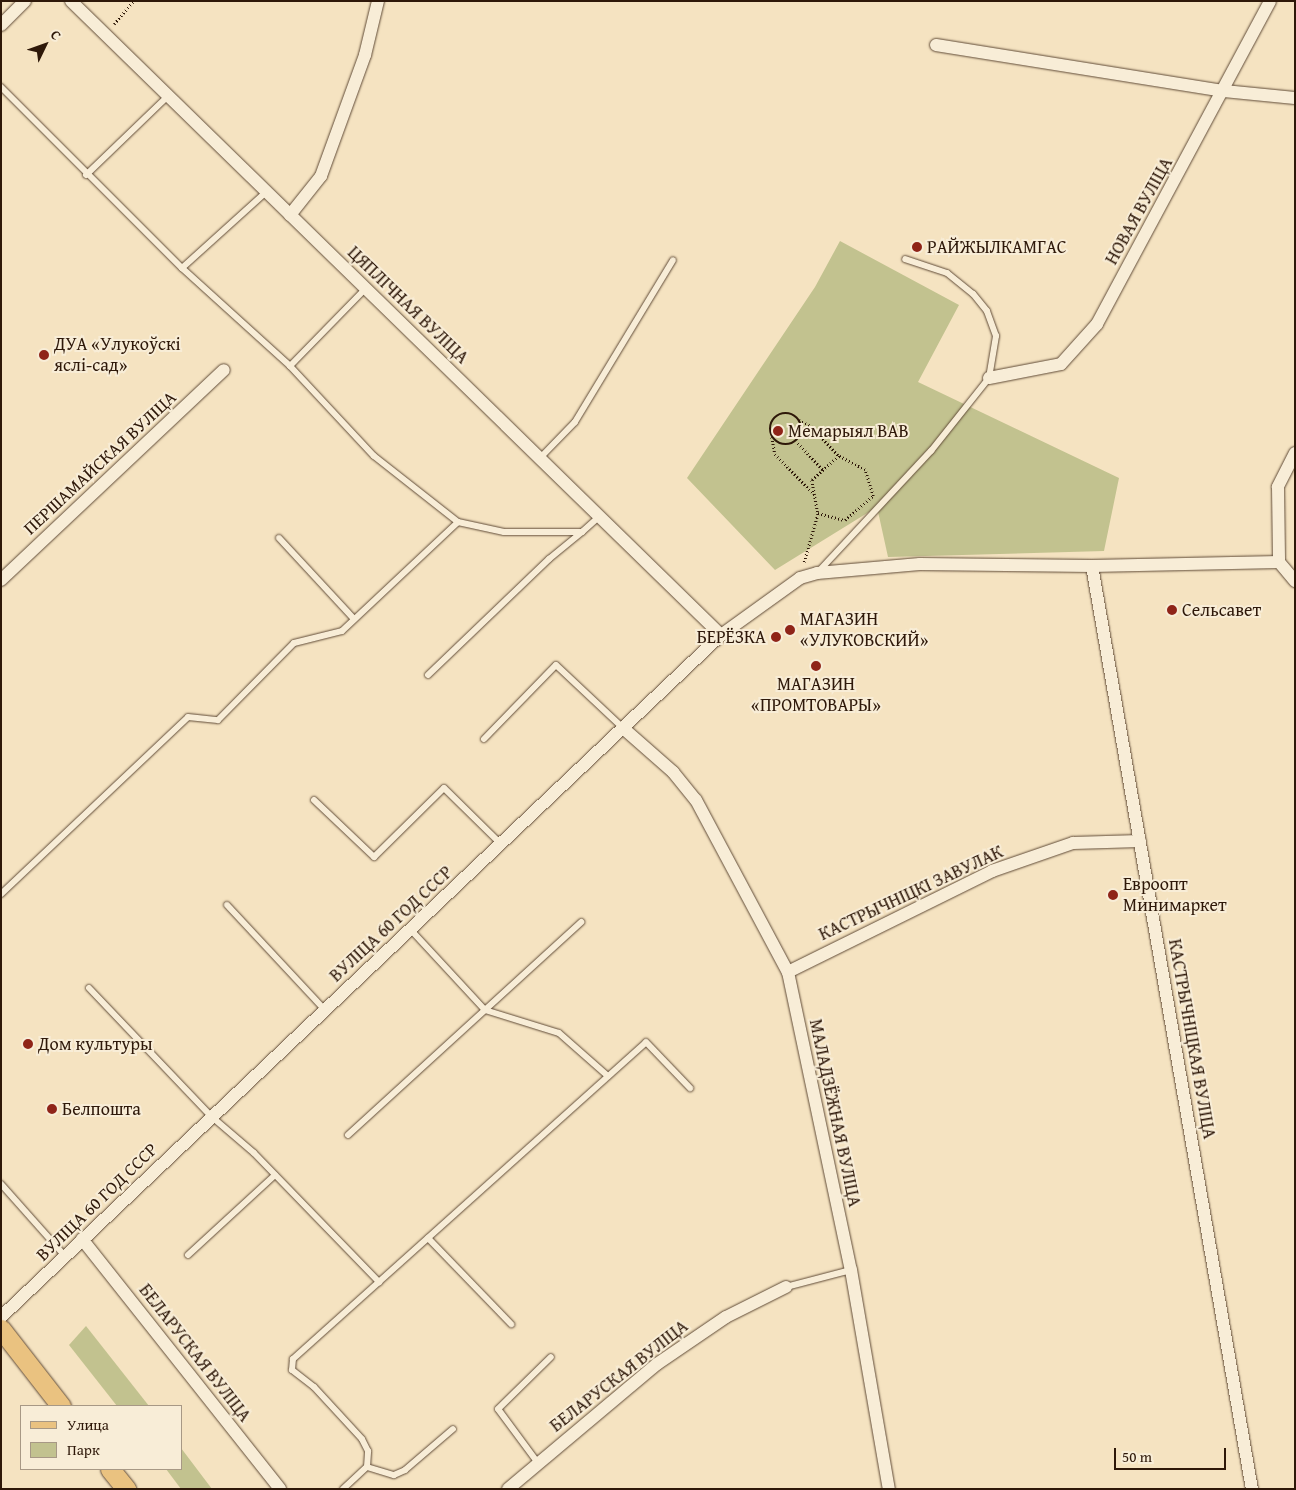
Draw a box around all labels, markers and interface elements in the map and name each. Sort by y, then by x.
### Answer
north arrow [20,20,70,70]
text: С [46,25,66,45]
street label: НОВАЯ ВУЛІЦА [1101,154,1177,268]
place label: РАЙЖЫЛКАМГАС [927,236,1067,258]
marker: РАЙЖЫЛКАМГАС [911,241,923,253]
street label: ЦЯПЛІЧНАЯ ВУЛІЦА [343,242,473,368]
place label: ДУА «Улукоўскі яслі-сад» [54,334,181,376]
marker: ДУА «Улукоўскі яслі-сад» [38,349,50,361]
street label: ПЕРШАМАЙСКАЯ ВУЛІЦА [19,387,181,539]
place label: Мемарыял ВАВ [788,420,909,442]
marker: Мемарыял ВАВ [772,425,784,437]
place label: Сельсавет [1182,599,1261,621]
marker: Сельсавет [1166,604,1178,616]
place label: МАГАЗИН «УЛУКОВСКИЙ» [800,609,928,652]
marker: МАГАЗИН «УЛУКОВСКИЙ» [784,624,796,636]
place label: БЕРЁЗКА [697,626,766,648]
marker: БЕРЁЗКА [770,631,782,643]
marker: МАГАЗИН «ПРОМТОВАРЫ» [810,660,822,672]
place label: МАГАЗИН «ПРОМТОВАРЫ» [751,674,881,716]
street label: КАСТРЫЧНІЦКІ ЗАВУЛАК [815,841,1007,945]
street label: ВУЛІЦА 60 ГОД СССР [325,862,457,986]
place label: Евроопт Минимаркет [1123,874,1227,916]
marker: Евроопт Минимаркет [1107,889,1119,901]
street label: КАСТРЫЧНІЦКАЯ ВУЛІЦА [1164,937,1220,1141]
street label: МАЛАДЗЁЖНАЯ ВУЛІЦА [805,1017,865,1209]
place label: Дом культуры [38,1033,153,1055]
marker: Дом культуры [22,1038,34,1050]
place label: Белпошта [62,1098,141,1120]
marker: Белпошта [46,1103,58,1115]
street label: ВУЛІЦА 60 ГОД СССР [32,1139,162,1265]
street label: БЕЛАРУСКАЯ ВУЛІЦА [134,1280,256,1426]
street label: БЕЛАРУСКАЯ ВУЛІЦА [546,1315,692,1437]
legend [20,1405,182,1470]
text: Улица [67,1414,109,1435]
scale bar [1116,1438,1228,1470]
text: Парк [67,1439,100,1460]
text: 50 m [1122,1446,1152,1467]

